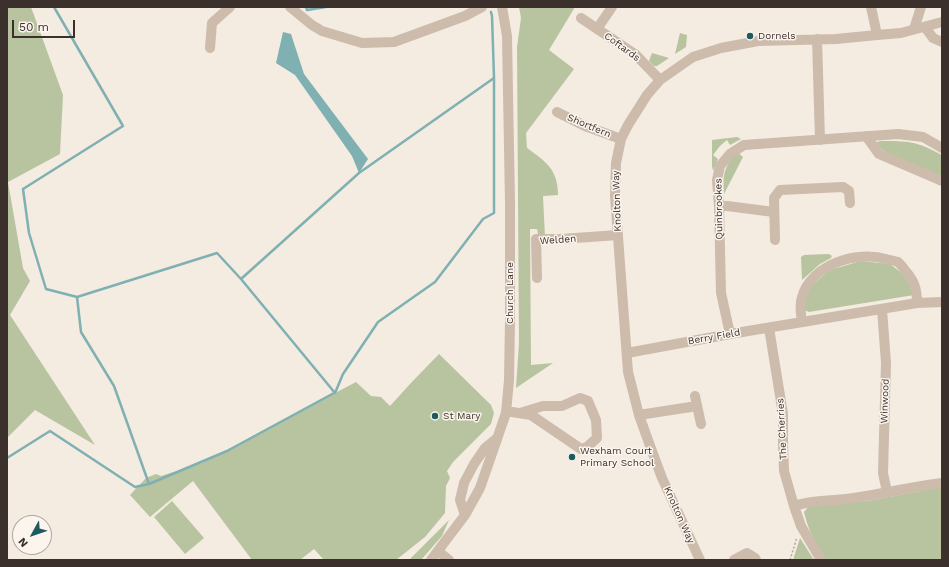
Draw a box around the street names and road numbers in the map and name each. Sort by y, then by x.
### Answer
street label: Coftards [602,30,642,64]
street label: Shortfern [565,111,613,141]
street label: Knolton Way [610,170,624,232]
street label: Quinbrookes [712,178,726,240]
street label: Welden [539,233,577,247]
street label: Church Lane [504,262,516,324]
street label: Berry Field [687,326,741,348]
street label: Winwood [878,378,892,424]
street label: The Cherries [774,398,790,460]
street label: Knolton Way [661,485,697,545]

